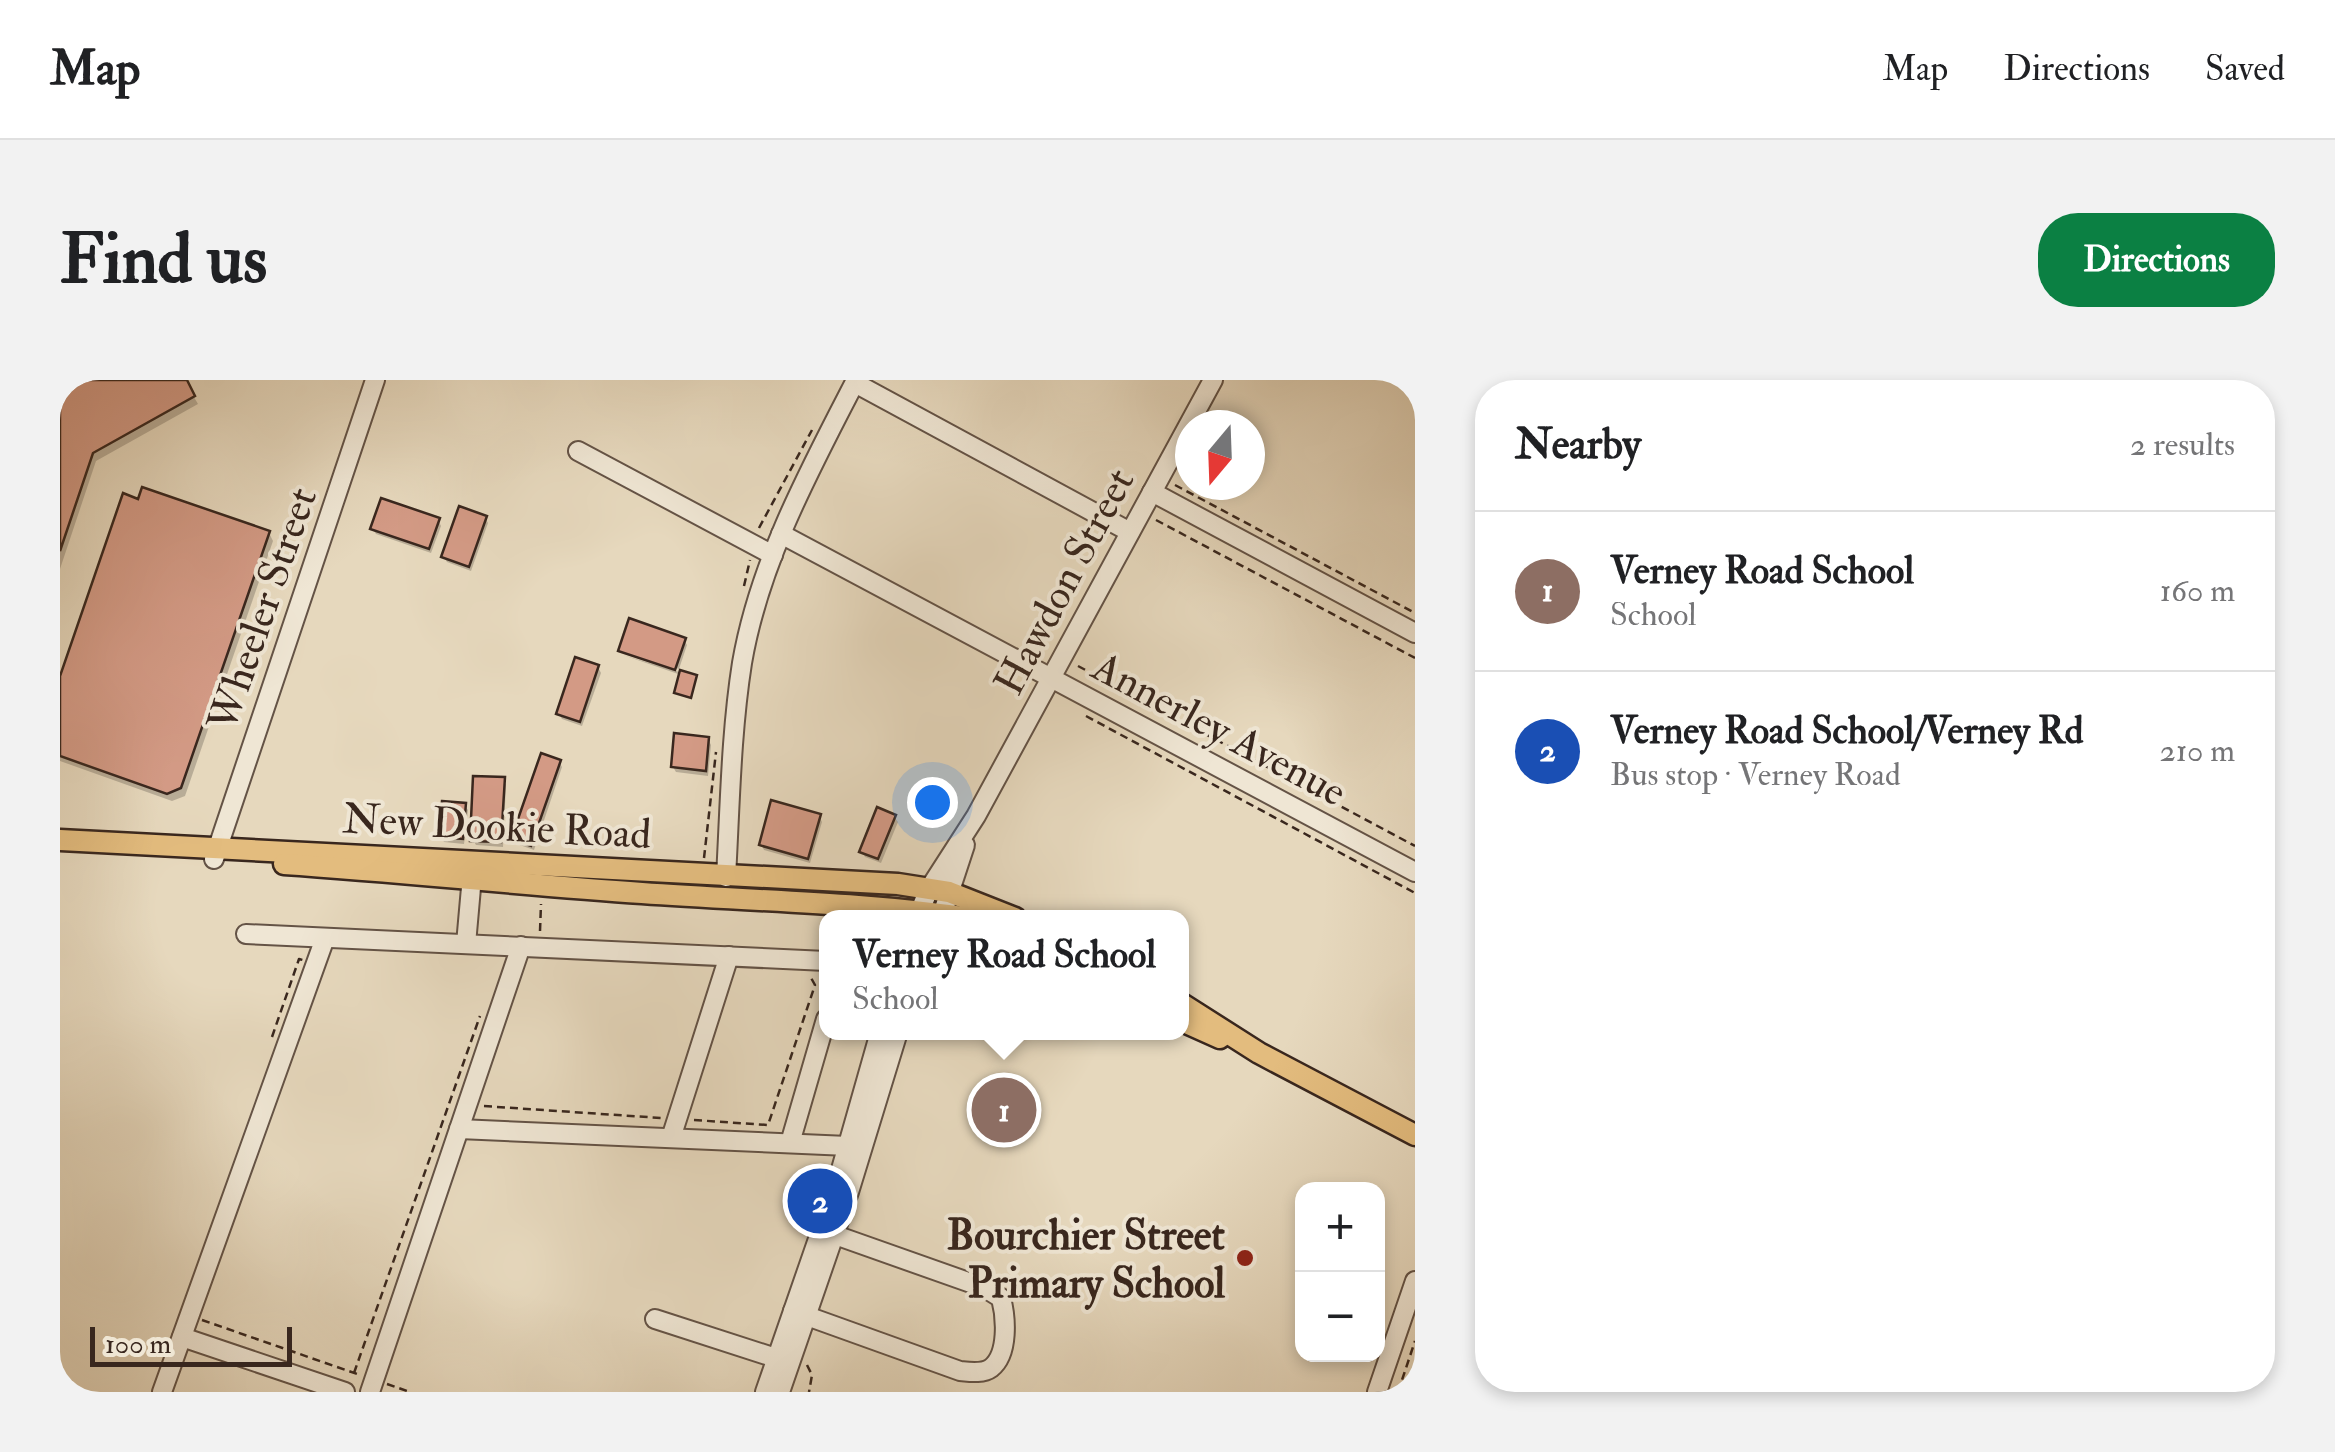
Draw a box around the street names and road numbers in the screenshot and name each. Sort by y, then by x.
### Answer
street label: Hawdon Street [983,460,1146,704]
street label: Wheeler Street [197,481,329,739]
street label: Annerley Avenue [1082,641,1355,818]
street label: New Dookie Road [341,793,653,861]

